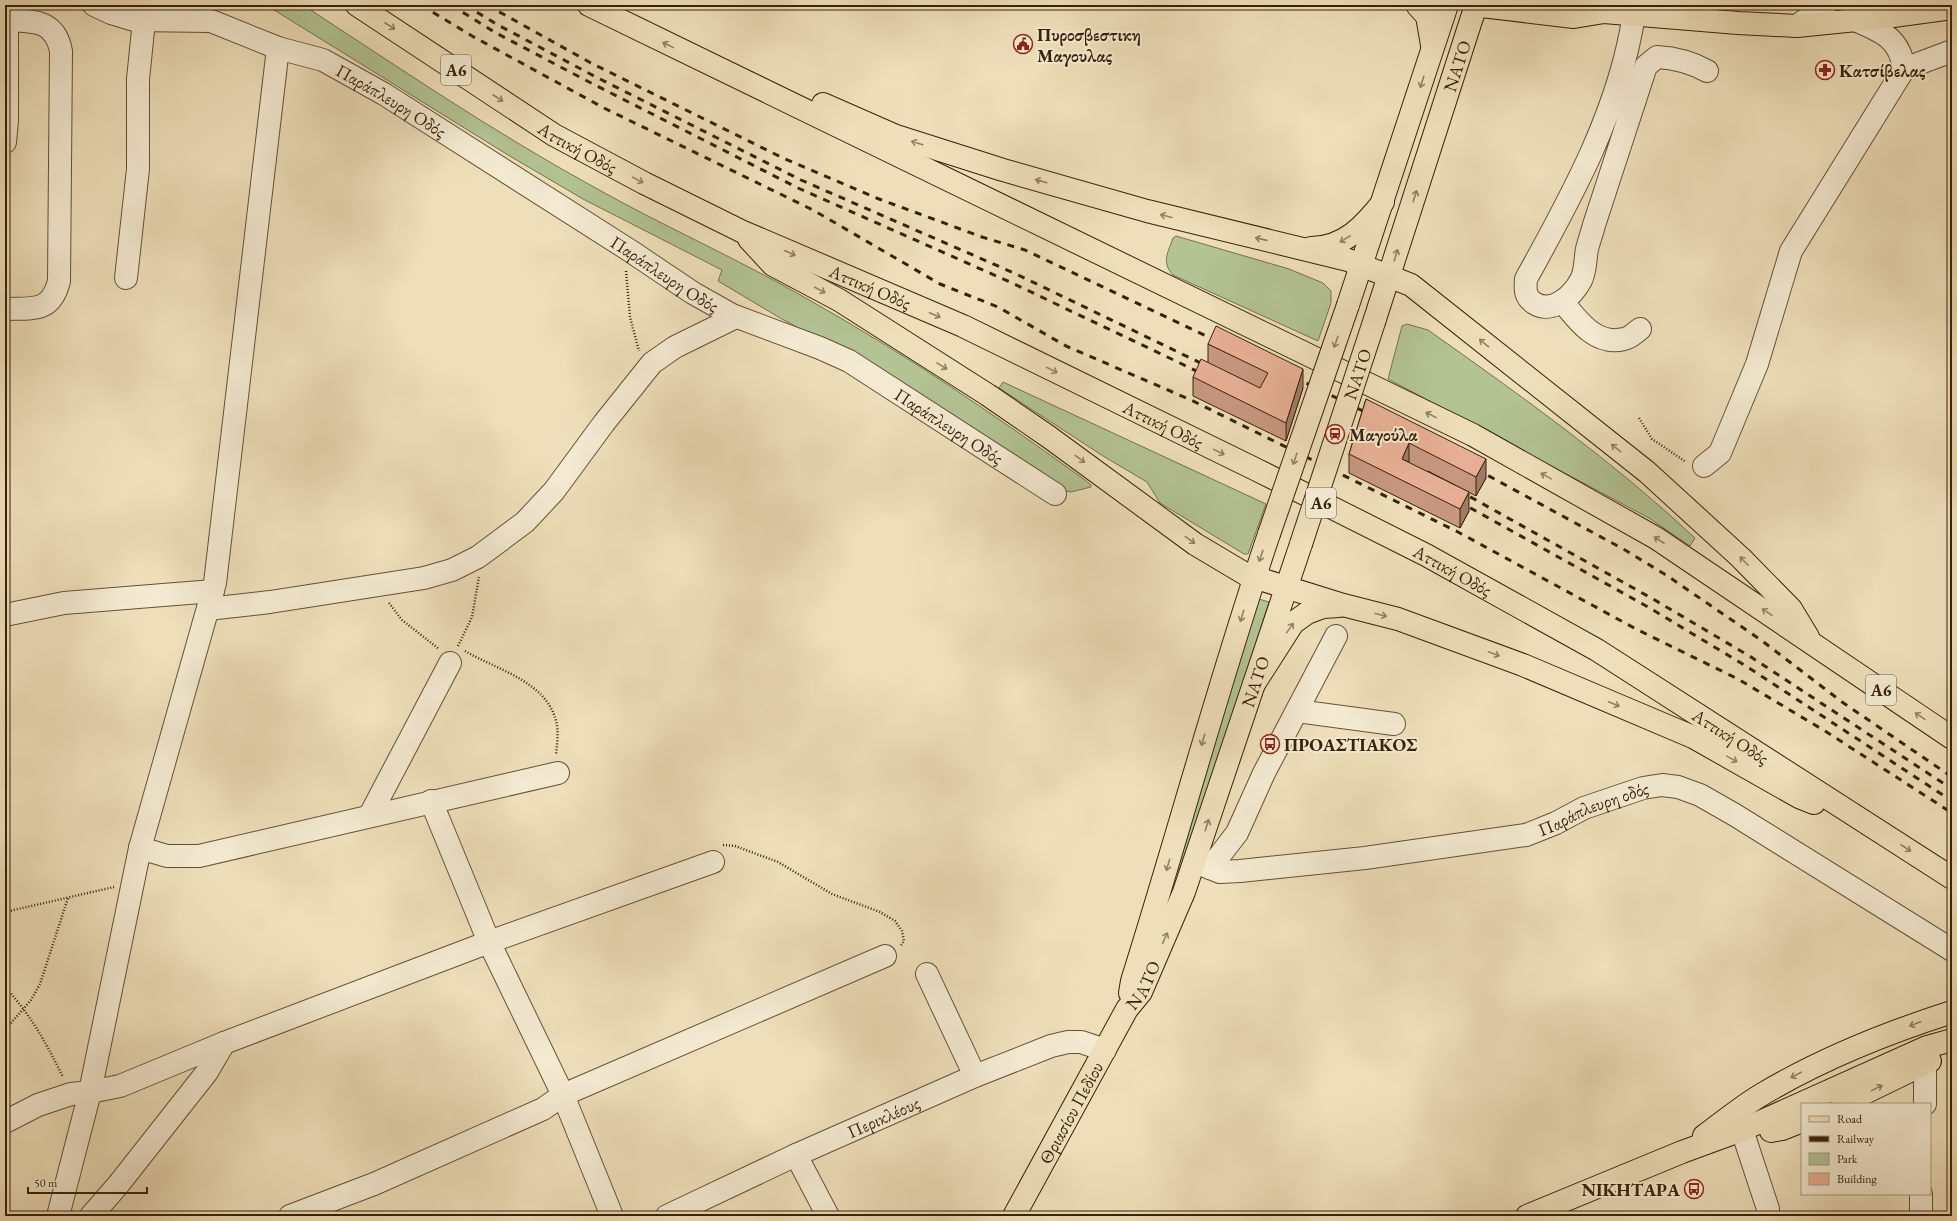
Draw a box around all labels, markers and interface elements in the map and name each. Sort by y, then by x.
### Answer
one-way arrow [384,22,395,31]
place label: Πυροσβεστικη Μαγουλας [1037,23,1141,67]
public building icon: Πυροσβεστικη Μαγουλας [1012,33,1034,55]
street label: ΝΑΤΟ [1437,37,1475,94]
one-way arrow [663,41,675,48]
road number: Α6 [441,55,471,85]
street label: Παράπλευρη Οδός [332,58,451,142]
pharmacy icon: Κατσίβελας [1814,59,1836,81]
place label: Κατσίβελας [1839,59,1926,82]
one-way arrow [1418,75,1425,88]
one-way arrow [492,94,503,102]
street label: Αττική Οδός [533,116,621,178]
one-way arrow [910,139,923,146]
one-way arrow [632,177,644,185]
one-way arrow [1035,177,1048,184]
one-way arrow [1412,190,1419,203]
one-way arrow [1160,212,1173,219]
street label: Παράπλευρη Οδός [607,230,723,317]
one-way arrow [1255,234,1268,242]
one-way arrow [1339,235,1351,243]
one-way arrow [1393,248,1400,261]
one-way arrow [783,249,795,257]
street label: Αττική Οδός [825,258,915,314]
one-way arrow [814,286,826,294]
one-way arrow [928,311,940,319]
one-way arrow [1331,335,1339,347]
one-way arrow [1479,339,1490,348]
street label: ΝΑΤΟ [1338,345,1376,403]
one-way arrow [936,362,947,370]
one-way arrow [1046,367,1058,374]
street label: Παράπλευρη Οδός [891,382,1008,469]
street label: Αττική Οδός [1119,394,1207,454]
one-way arrow [1425,411,1437,418]
station icon: Μαγούλα [1324,423,1346,445]
place label: Μαγούλα [1349,423,1419,446]
one-way arrow [1611,444,1622,452]
one-way arrow [1213,449,1225,456]
one-way arrow [1291,452,1298,465]
one-way arrow [1075,455,1086,464]
one-way arrow [1540,472,1552,480]
road number: Α6 [1306,488,1336,518]
one-way arrow [1184,536,1195,544]
one-way arrow [1654,536,1665,544]
street label: Αττική Οδός [1409,539,1496,601]
one-way arrow [1257,550,1265,562]
one-way arrow [1739,556,1749,566]
one-way arrow [1761,608,1773,616]
one-way arrow [1238,609,1245,622]
one-way arrow [1374,611,1387,619]
one-way arrow [1286,623,1294,634]
one-way arrow [1488,650,1500,658]
street label: ΝΑΤΟ [1236,653,1274,710]
road number: Α6 [1866,675,1896,705]
one-way arrow [1608,701,1620,708]
street label: Αττική Οδός [1687,702,1774,769]
one-way arrow [1915,712,1926,720]
one-way arrow [1199,733,1206,746]
bus stop icon: ΠΡΟΑΣΤΙΑΚΟΣ [1259,733,1281,755]
place label: ΠΡΟΑΣΤΙΑΚΟΣ [1284,733,1417,756]
one-way arrow [1726,755,1738,763]
street label: Παράπλευρη οδός [1534,776,1650,841]
one-way arrow [1204,818,1211,831]
one-way arrow [1900,845,1912,853]
one-way arrow [1164,858,1171,871]
one-way arrow [1162,933,1169,945]
street label: ΝΑΤΟ [1120,957,1165,1014]
one-way arrow [1909,1021,1921,1029]
street label: Θριασίου Πεδίου [1033,1057,1108,1168]
one-way arrow [1790,1072,1802,1080]
one-way arrow [1871,1084,1883,1091]
street label: Περικλέους [843,1090,923,1143]
legend [1801,1103,1931,1195]
text: Road [1837,1111,1863,1127]
text: Railway [1837,1131,1875,1147]
text: Park [1837,1151,1858,1167]
scale bar [28,1169,147,1195]
text: Building [1837,1171,1878,1187]
text: 50 m [34,1175,58,1191]
place label: ΝΙΚΗΤΑΡΑ [1581,1178,1681,1201]
bus stop icon: ΝΙΚΗΤΑΡΑ [1683,1178,1705,1200]

